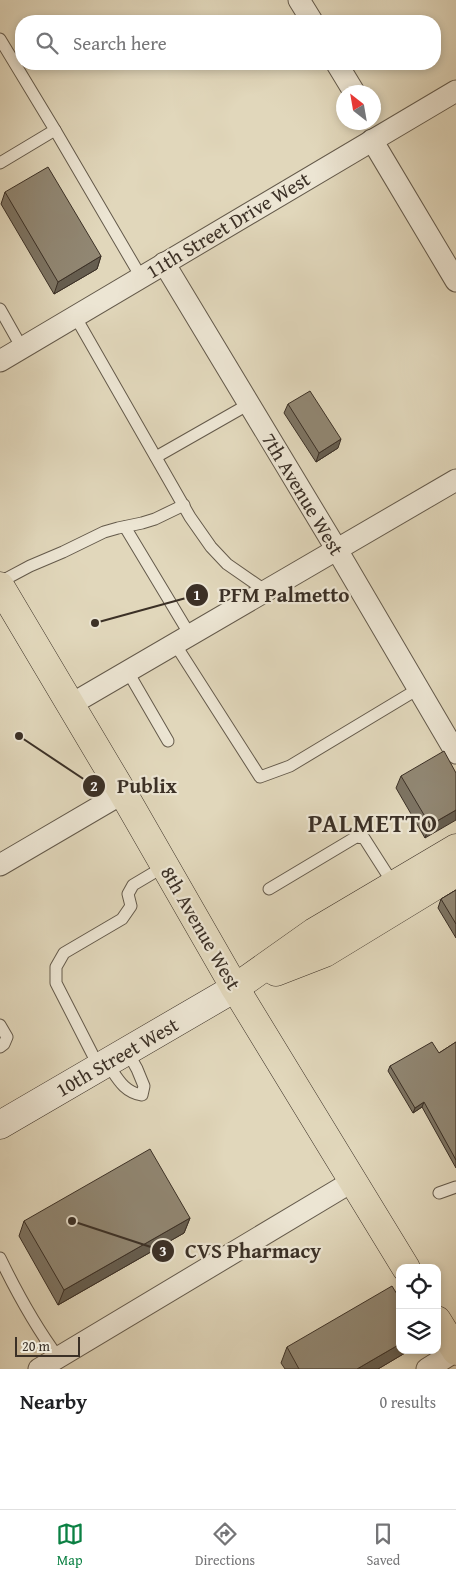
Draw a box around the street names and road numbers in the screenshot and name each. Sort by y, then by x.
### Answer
street label: 11th Street Drive West [140,164,315,285]
street label: 7th Avenue West [255,427,352,561]
street label: 8th Avenue West [154,860,249,995]
street label: 10th Street West [50,1010,184,1104]

